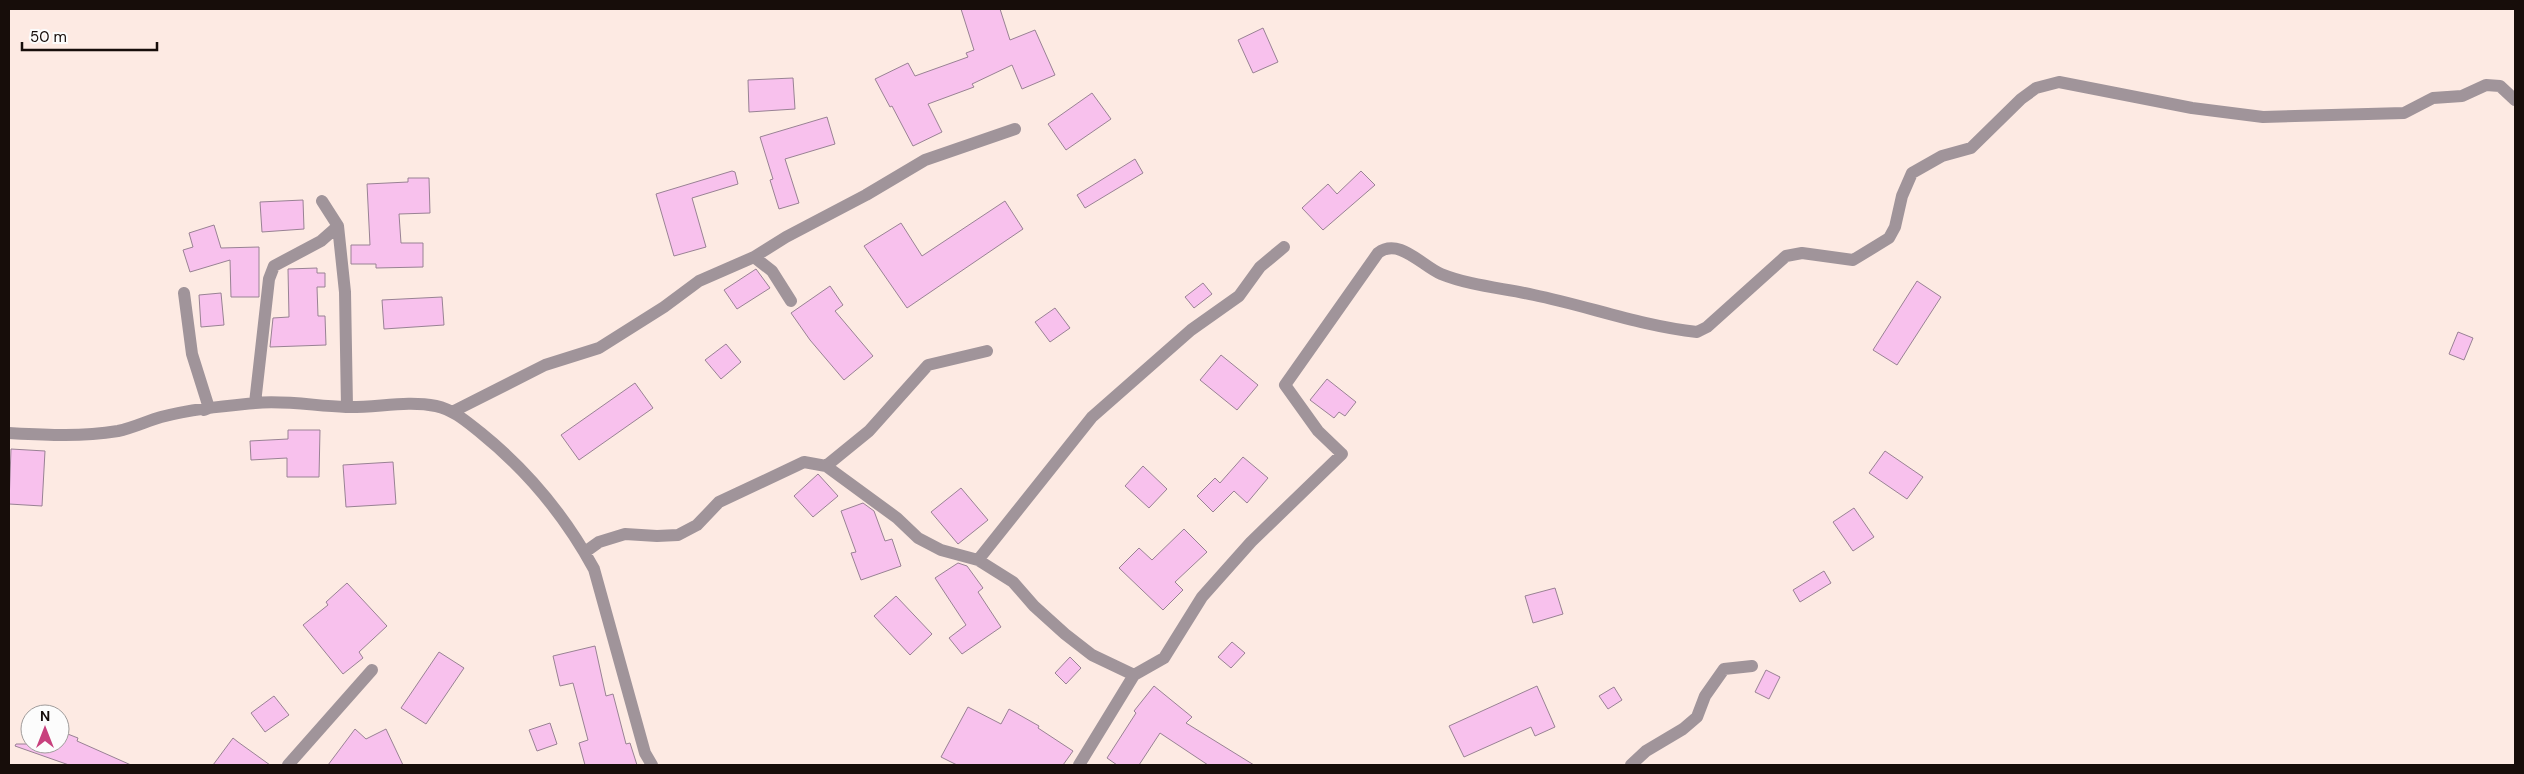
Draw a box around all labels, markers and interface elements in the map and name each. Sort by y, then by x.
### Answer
scale bar [22,20,158,52]
text: 50 m [30,27,67,47]
north arrow [20,704,70,754]
text: N [40,707,50,725]

